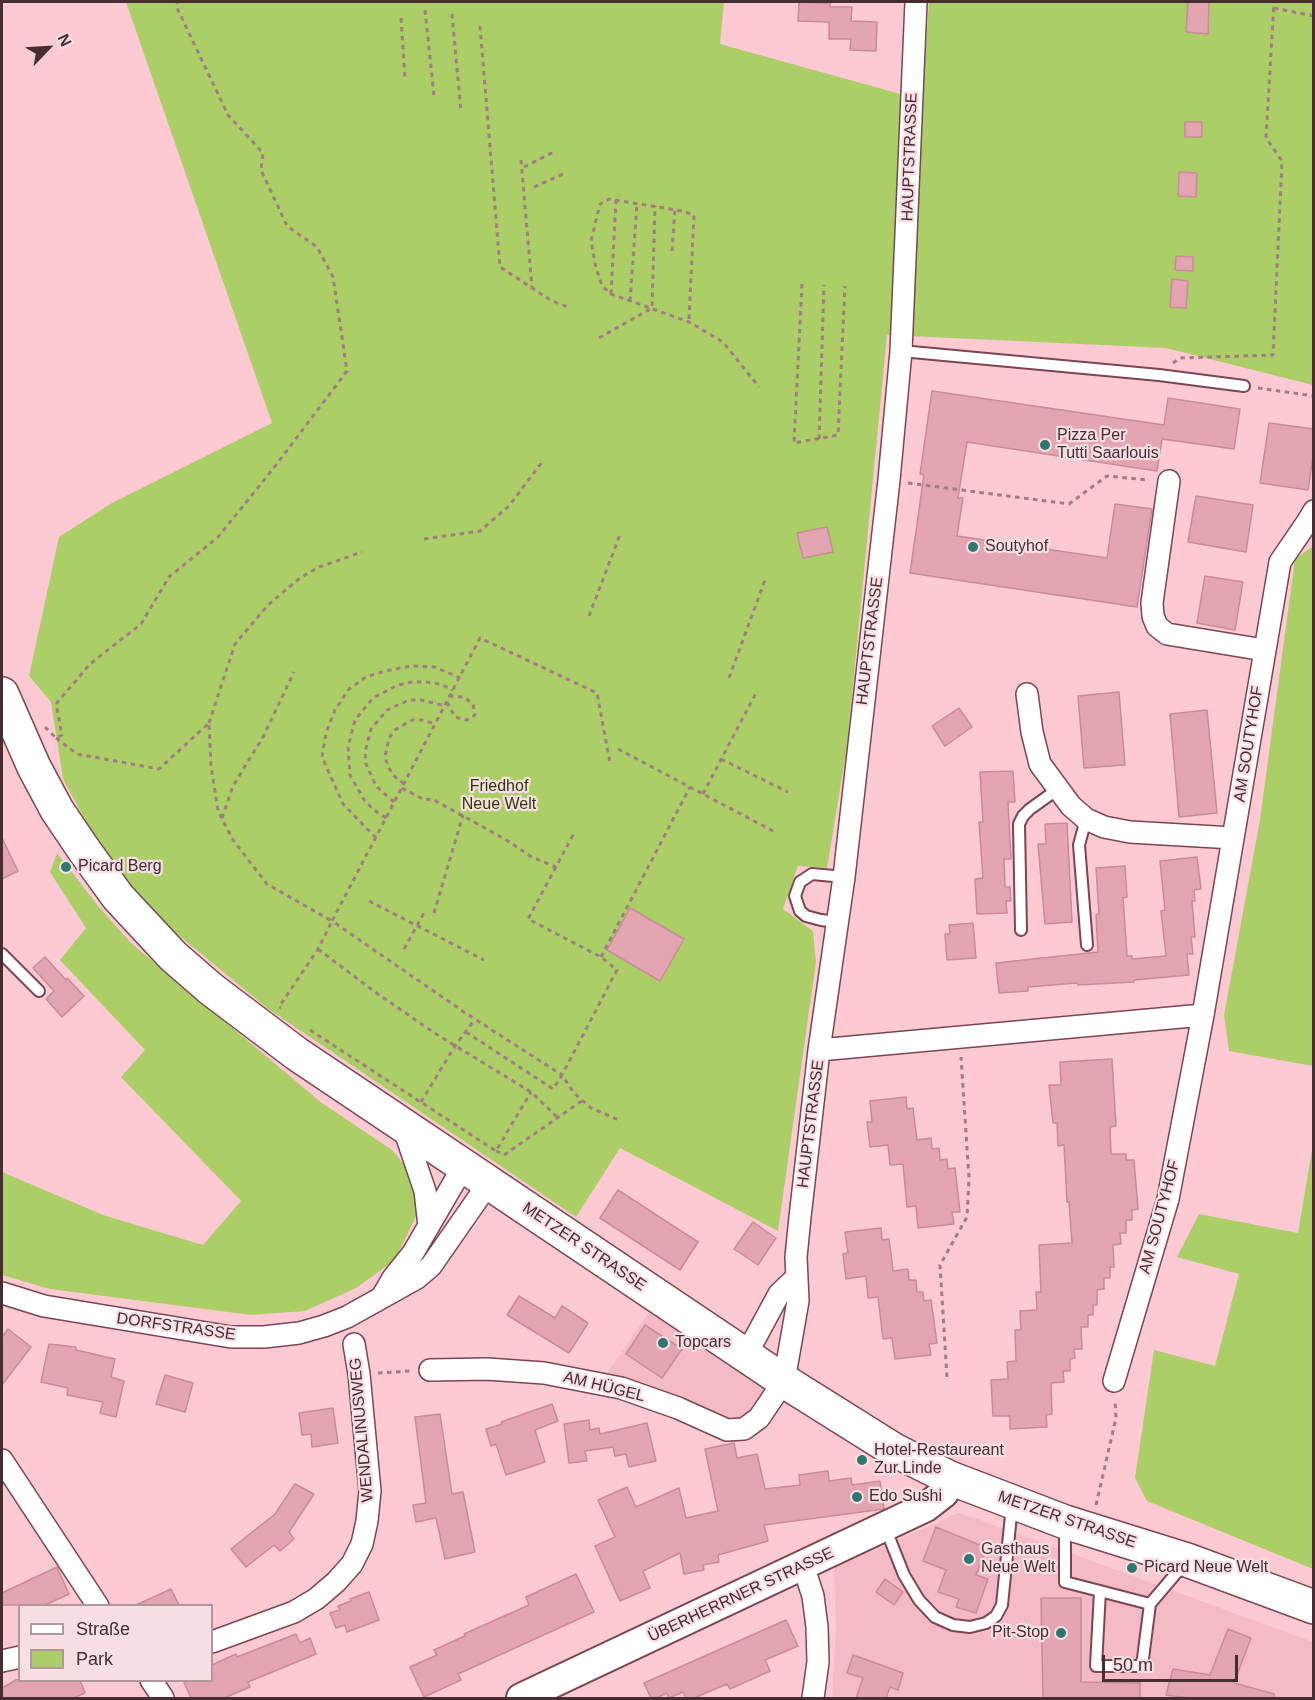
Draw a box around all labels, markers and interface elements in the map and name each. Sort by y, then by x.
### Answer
north arrow [18,18,78,78]
text: N [55,31,75,49]
street label: HAUPTSTRASSE [898,92,922,222]
place label: Pizza Per Tutti Saarlouis [1057,426,1159,464]
marker: Pizza Per Tutti Saarlouis [1038,438,1052,452]
place label: Soutyhof [985,537,1048,557]
marker: Soutyhof [966,540,980,554]
street label: HAUPTSTRASSE [853,576,887,706]
street label: AM SOUTYHOF [1230,685,1268,803]
park label: Friedhof Neue Welt [462,777,536,815]
place label: Picard Berg [78,857,162,877]
marker: Picard Berg [59,860,73,874]
street label: HAUPTSTRASSE [794,1059,828,1189]
street label: AM SOUTYHOF [1136,1158,1184,1276]
street label: METZER STRASSE [519,1199,649,1295]
street label: DORFSTRASSE [115,1309,237,1345]
place label: Topcars [675,1333,731,1353]
marker: Topcars [656,1336,670,1350]
street label: WENDALINUSWEG [346,1357,378,1503]
street label: AM HÜGEL [561,1368,647,1406]
place label: Hotel-Restaureant Zur Linde [874,1441,1004,1479]
marker: Hotel-Restaureant Zur Linde [855,1453,869,1467]
place label: Edo Sushi [869,1487,942,1507]
street label: METZER STRASSE [995,1487,1139,1553]
marker: Edo Sushi [850,1490,864,1504]
place label: Gasthaus Neue Welt [981,1540,1055,1578]
street label: ÜBERHERRNER STRASSE [645,1543,837,1647]
marker: Gasthaus Neue Welt [962,1552,976,1566]
place label: Picard Neue Welt [1144,1558,1268,1578]
marker: Picard Neue Welt [1125,1561,1139,1575]
legend [18,1604,213,1682]
text: Straße [76,1619,130,1639]
place label: Pit-Stop [992,1623,1049,1643]
marker: Pit-Stop [1054,1626,1068,1640]
scale bar [1105,1643,1242,1681]
text: Park [76,1649,113,1669]
text: 50 m [1113,1655,1153,1675]

